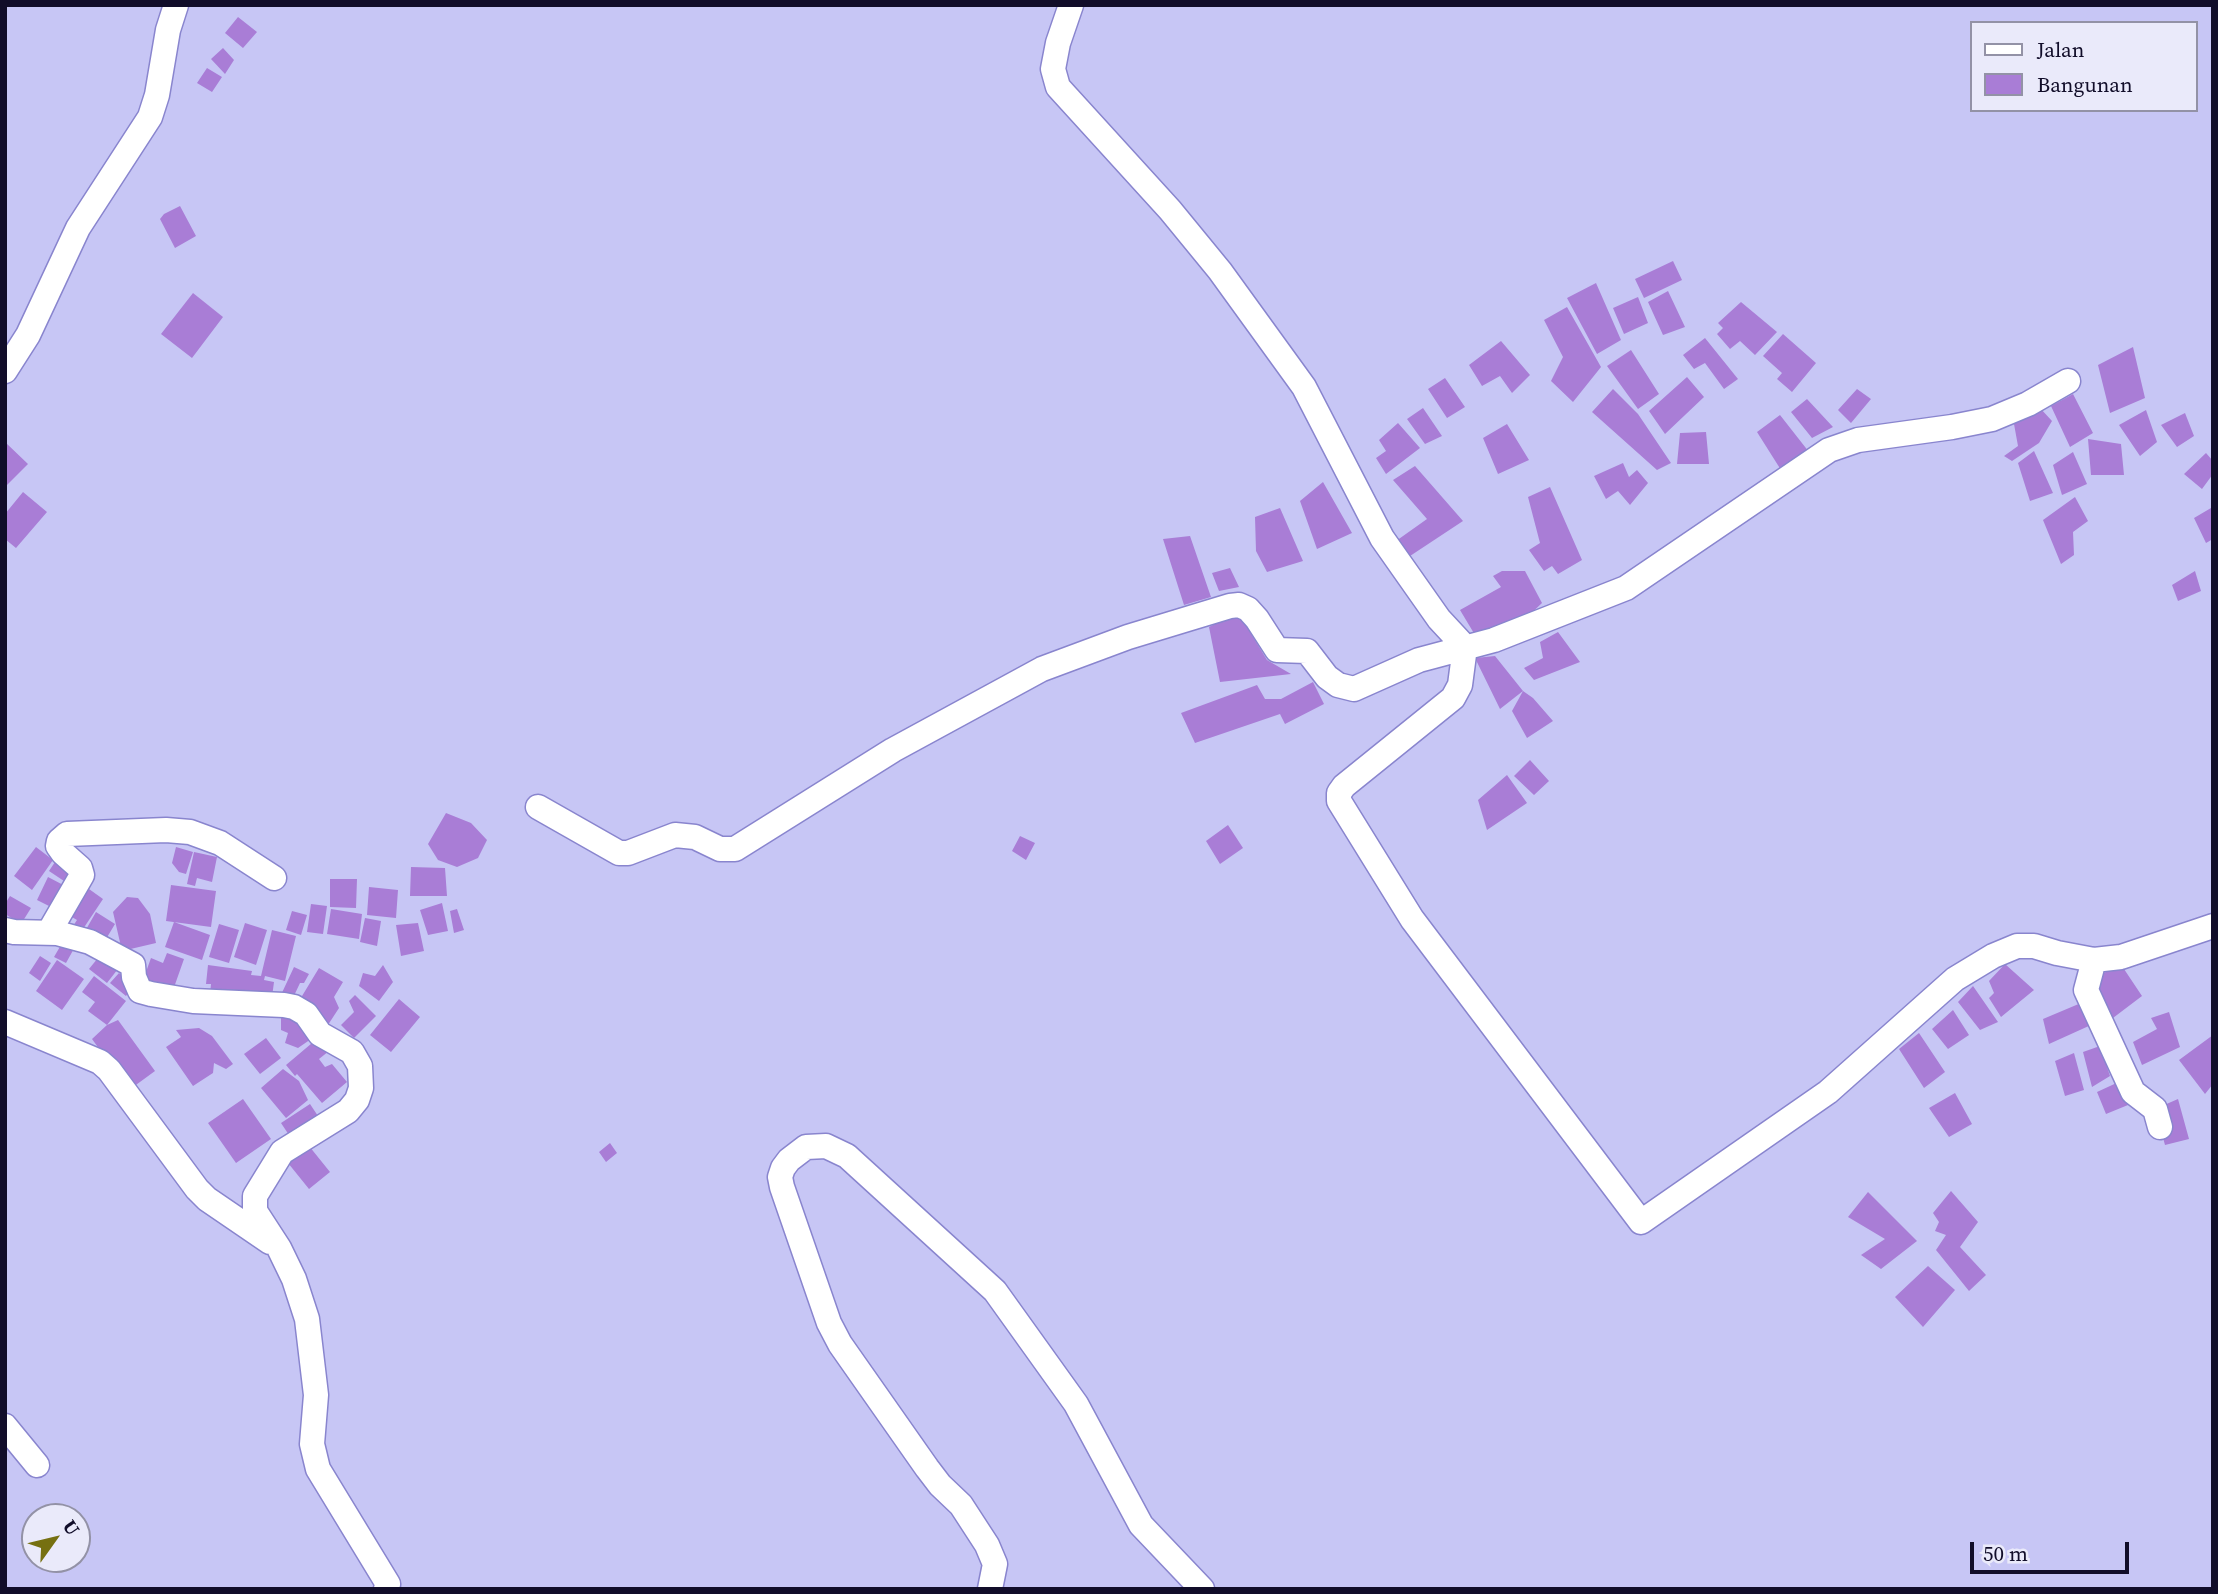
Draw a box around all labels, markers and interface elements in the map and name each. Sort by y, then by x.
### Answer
legend [1969,21,2197,112]
text: Jalan [2037,35,2084,64]
text: Bangunan [2037,70,2133,99]
north arrow [21,1503,91,1573]
text: U [57,1514,86,1540]
scale bar [1973,1528,2132,1572]
text: 50 m [1983,1539,2028,1568]

